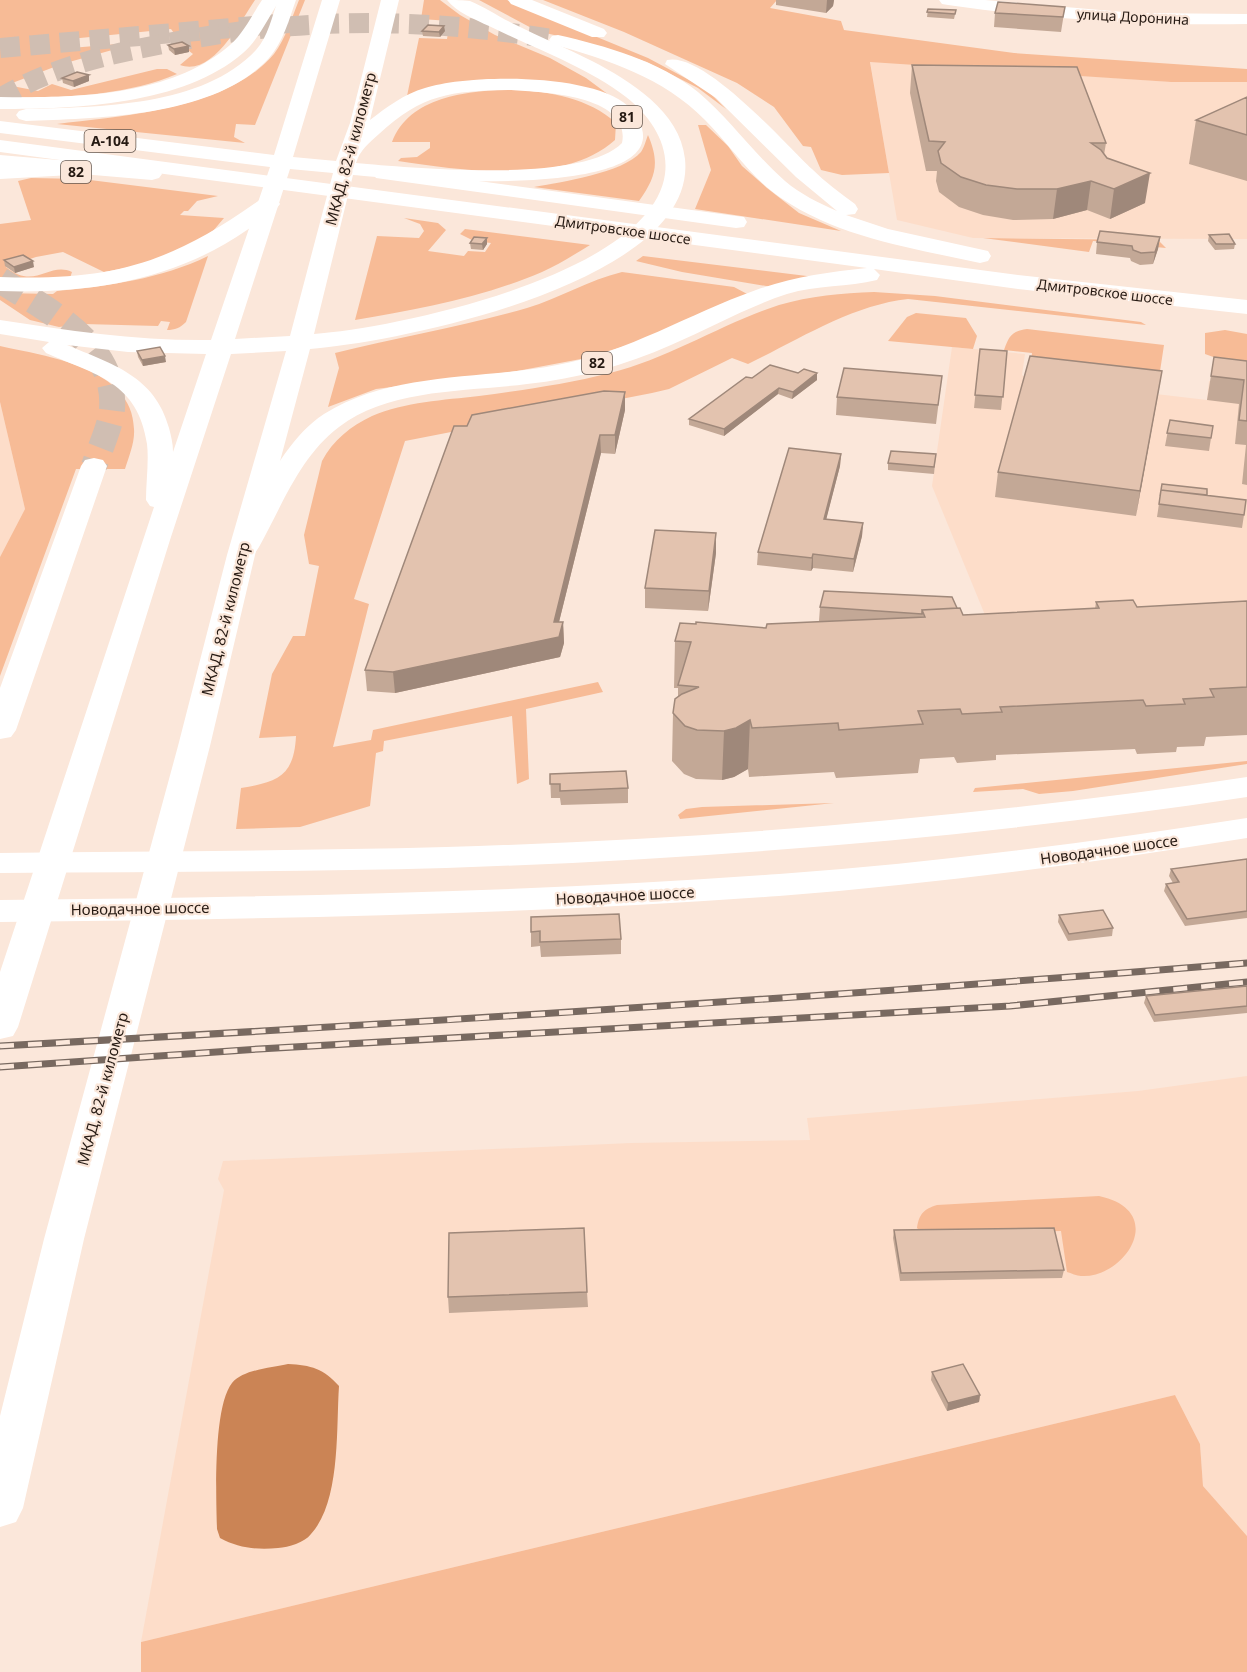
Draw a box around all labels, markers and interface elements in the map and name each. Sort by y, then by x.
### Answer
street label: улица Доронина [1076,4,1190,29]
street label: МКАД, 82-й километр [320,70,380,228]
road number: 81 [612,106,642,128]
road number: А-104 [84,130,136,152]
road number: 82 [61,161,91,183]
street label: Дмитровское шоссе [554,211,692,248]
street label: Дмитровское шоссе [1036,274,1174,309]
road number: 82 [582,352,612,374]
street label: МКАД, 82-й километр [196,540,254,698]
street label: Новодачное шоссе [1039,829,1179,869]
street label: Новодачное шоссе [555,881,695,909]
street label: Новодачное шоссе [70,897,210,919]
street label: МКАД, 82-й километр [72,1010,132,1168]

